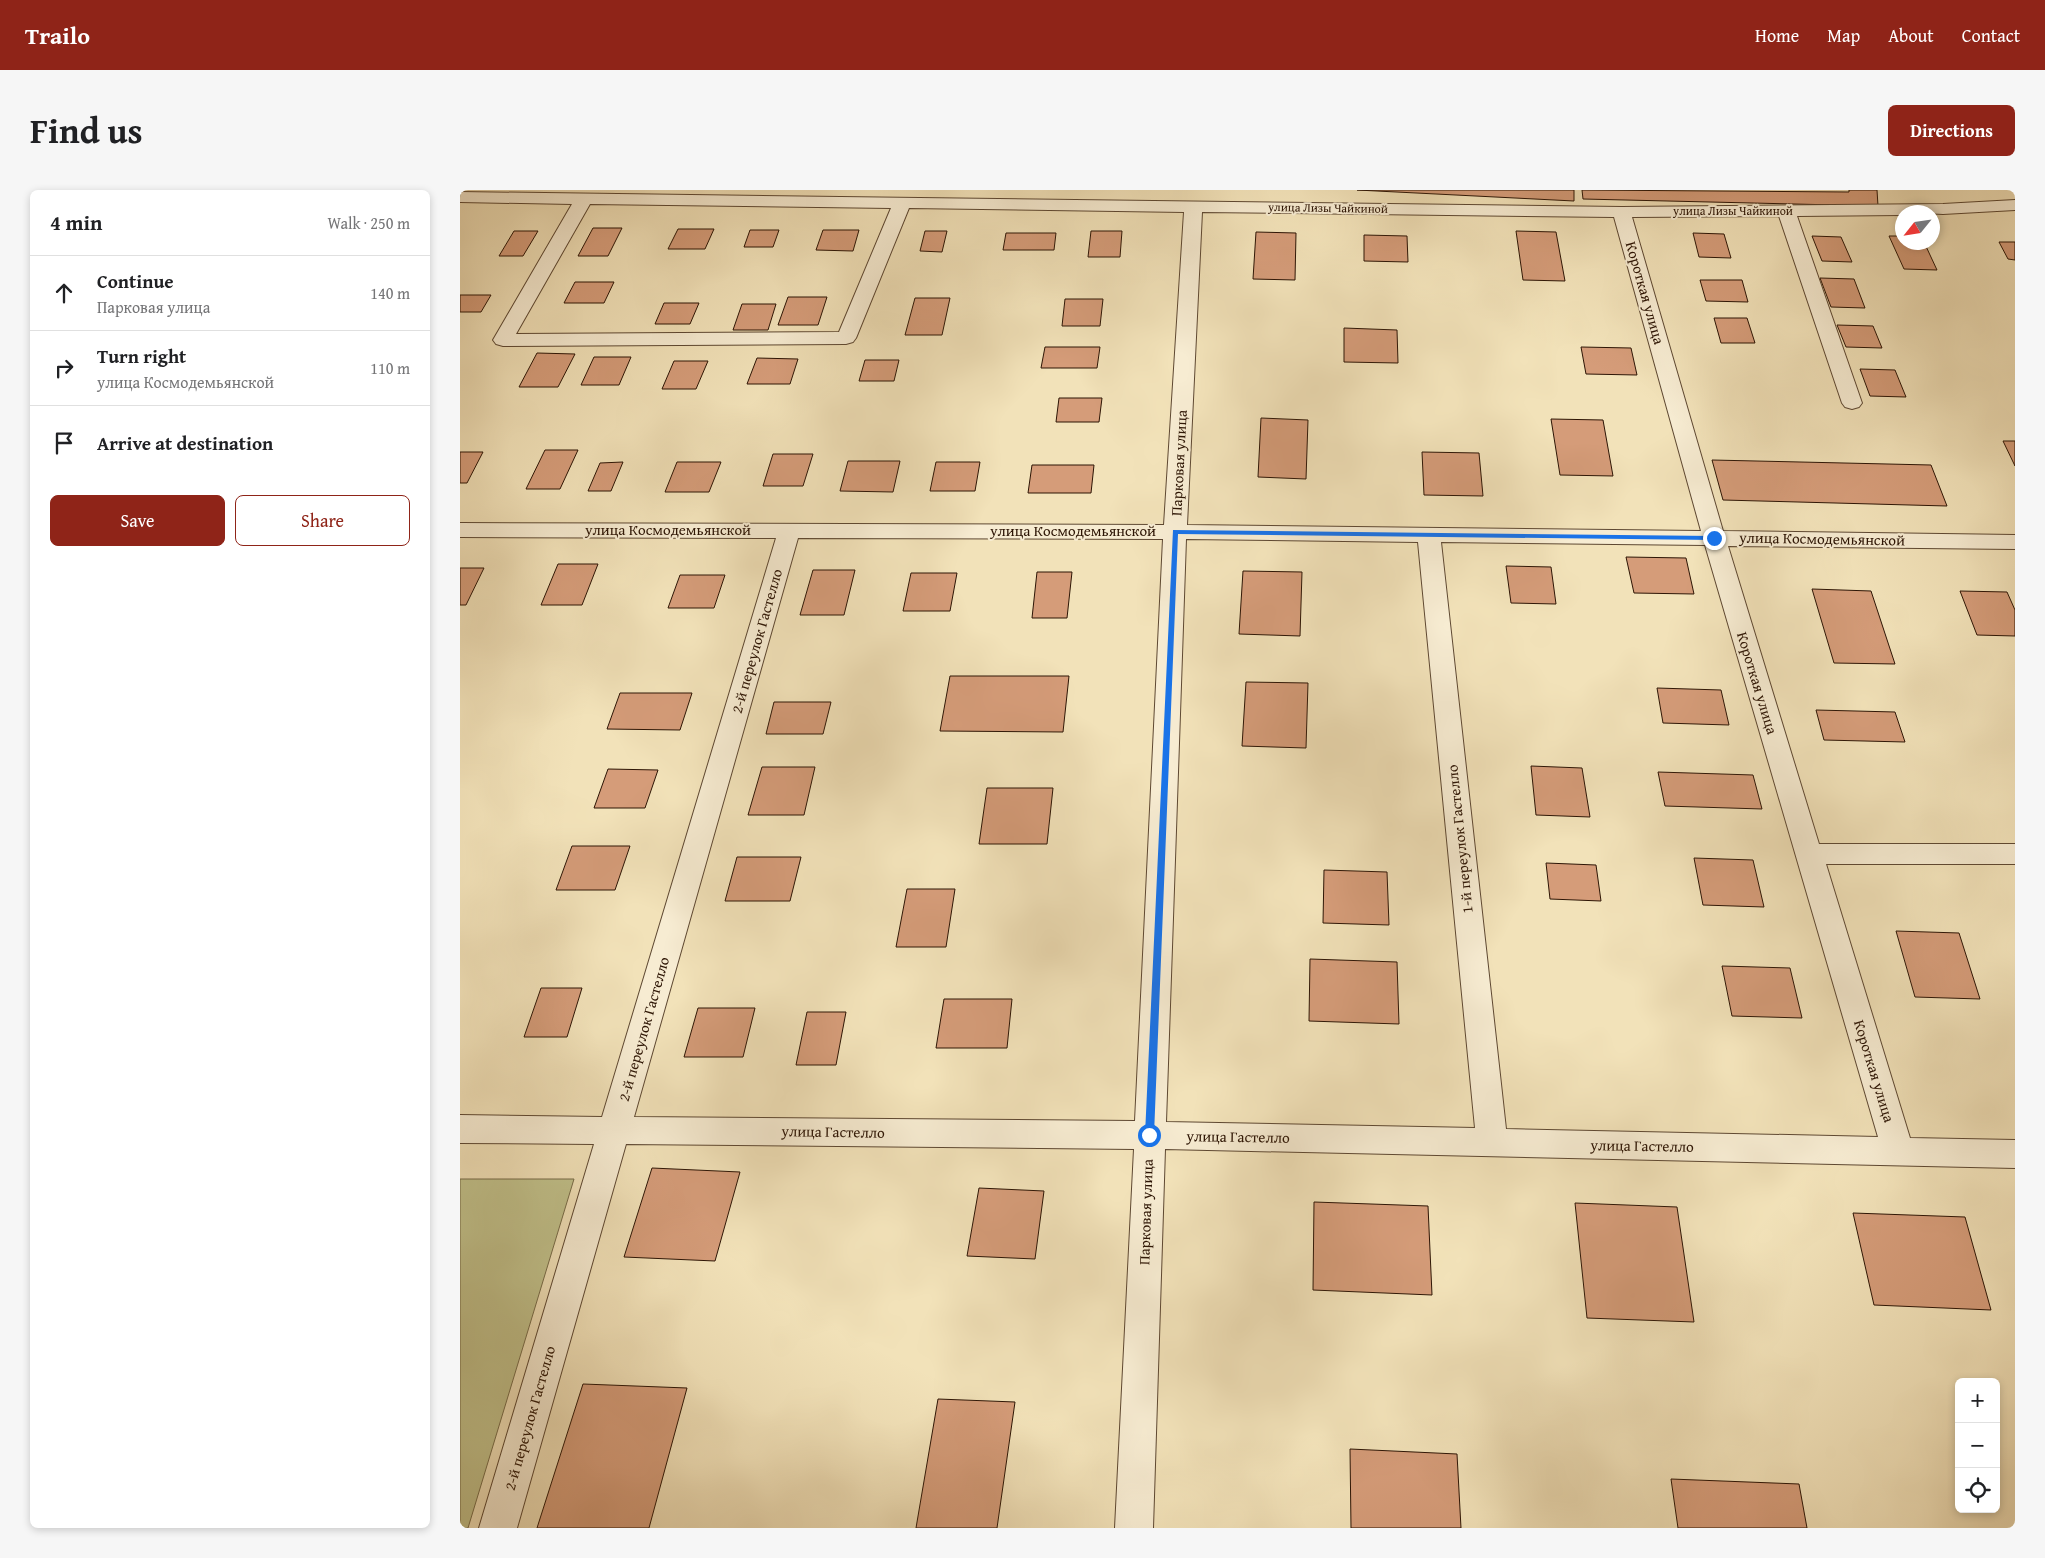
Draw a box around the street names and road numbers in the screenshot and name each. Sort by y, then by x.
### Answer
street label: улица Лизы Чайкиной [1267,198,1388,217]
street label: улица Лизы Чайкиной [1672,202,1793,219]
street label: Короткая улица [1621,239,1670,348]
street label: Парковая улица [1165,409,1192,517]
street label: улица Космодемьянской [584,519,751,540]
street label: улица Космодемьянской [989,520,1156,541]
street label: улица Космодемьянской [1738,527,1905,550]
street label: 2-й переулок Гастелло [726,566,787,716]
street label: Короткая улица [1732,629,1783,738]
street label: 1-й переулок Гастелло [1441,763,1478,914]
street label: 2-й переулок Гастелло [613,954,674,1104]
street label: Короткая улица [1849,1017,1900,1126]
street label: улица Гастелло [780,1120,885,1143]
street label: улица Гастелло [1185,1125,1290,1148]
street label: улица Гастелло [1589,1134,1694,1157]
street label: Парковая улица [1133,1158,1158,1265]
street label: 2-й переулок Гастелло [499,1343,560,1493]

